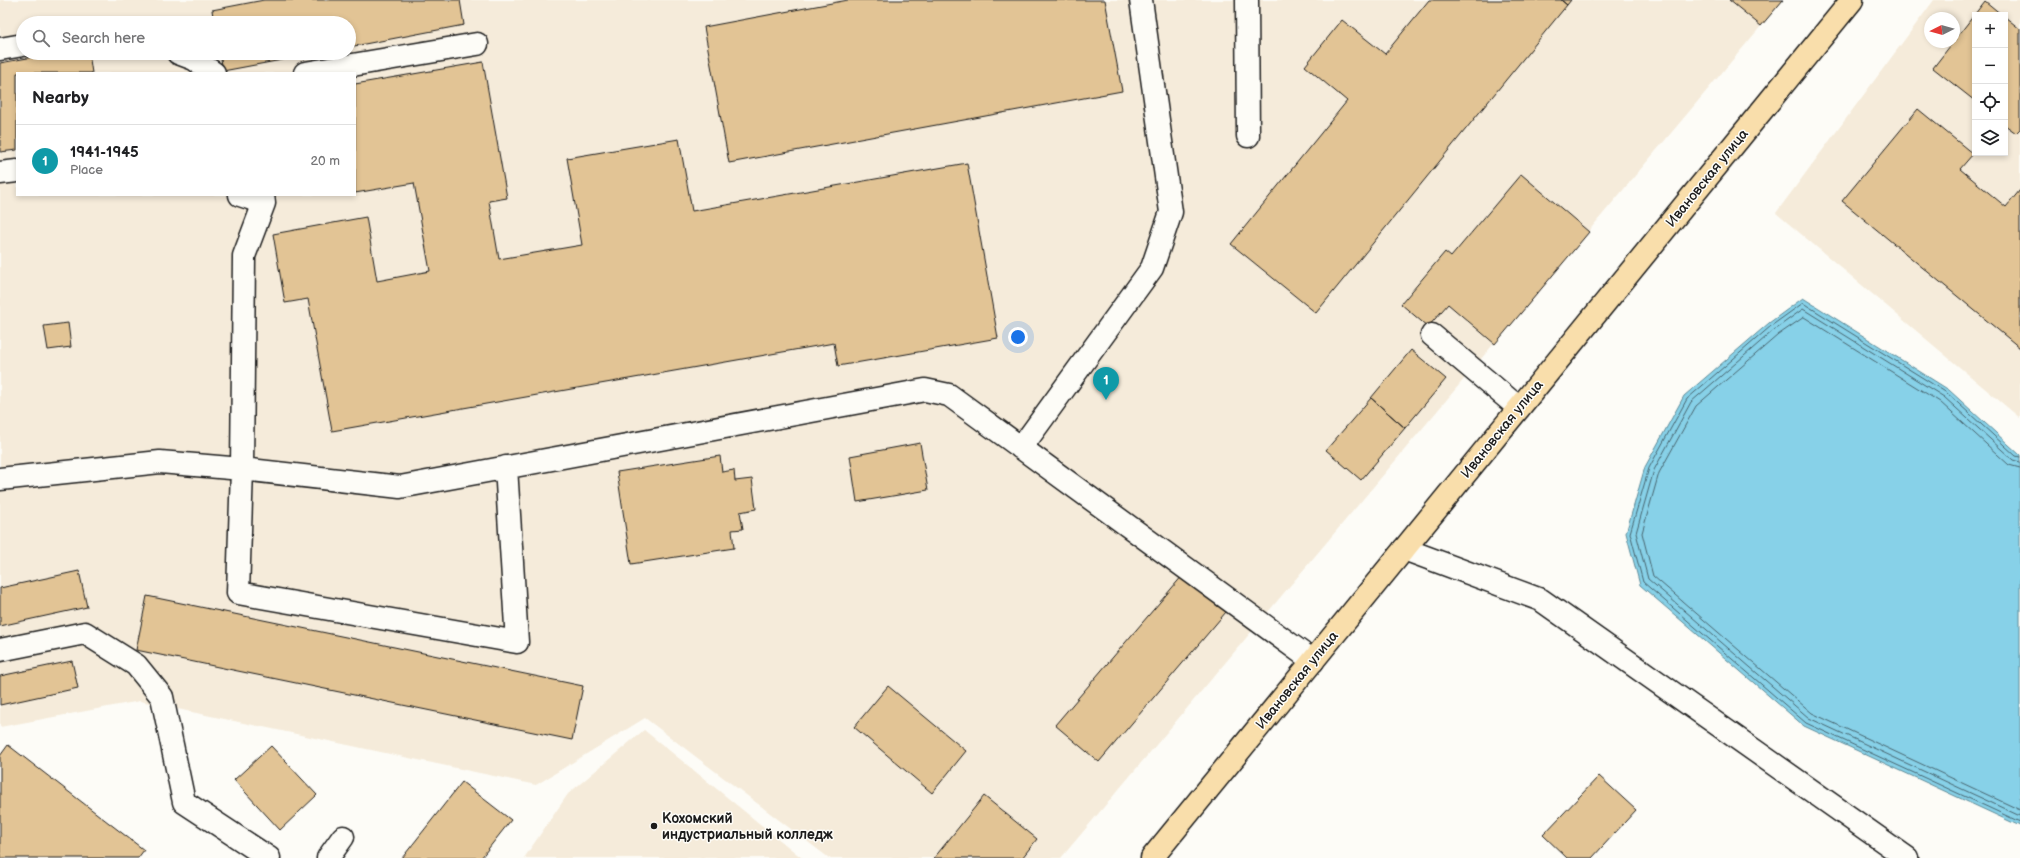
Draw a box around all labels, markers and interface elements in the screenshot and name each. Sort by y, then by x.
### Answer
north arrow [1924,12,1960,48]
map controls [1972,12,2008,156]
button: + [1972,12,2008,48]
search box [16,16,356,60]
icon: search [30,27,52,49]
text: Search here [62,29,145,48]
button: − [1972,48,2008,84]
button: locate [1972,84,2008,120]
text: Nearby [32,88,89,108]
button: layers [1972,120,2008,156]
street label: Ивановская улица [1662,125,1752,230]
text: 1941-1945 [70,143,139,162]
text: 1 [42,153,48,169]
text: 20 m [310,153,340,169]
text: Place [70,162,103,178]
your location [1008,327,1028,347]
pin: 1 [1093,367,1119,400]
street label: Ивановская улица [1457,376,1547,481]
street label: Ивановская улица [1252,627,1342,732]
place label: Кохомский индустриальный колледж [662,810,833,843]
marker: Кохомский индустриальный колледж [649,821,659,831]

